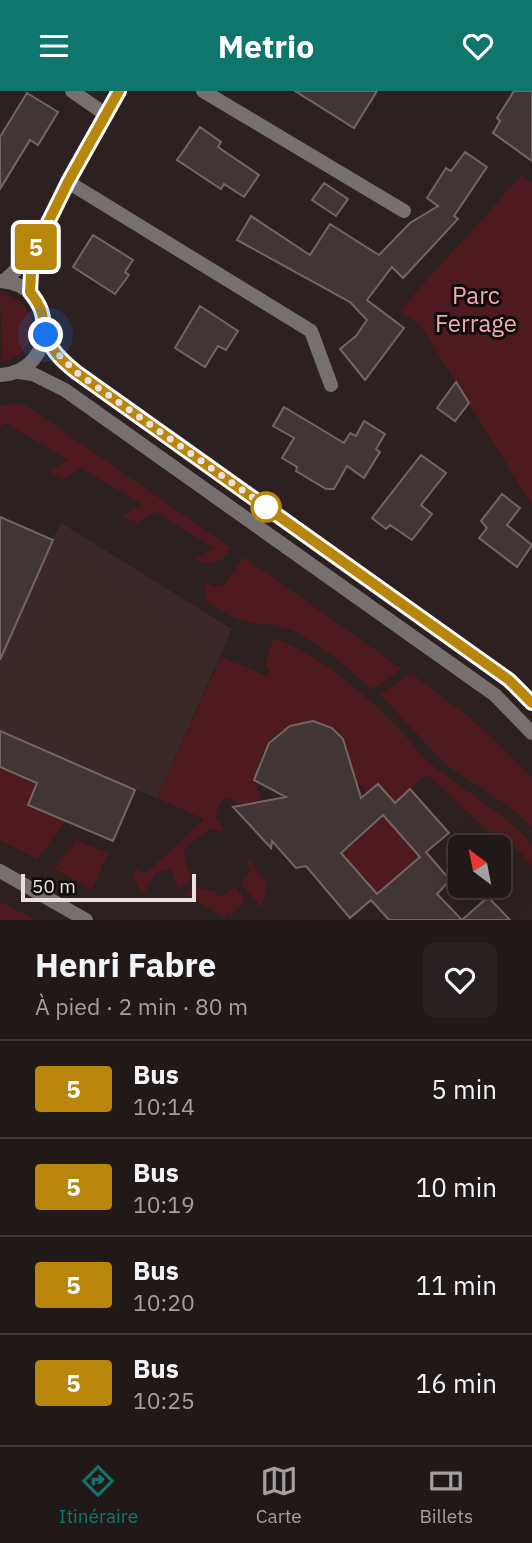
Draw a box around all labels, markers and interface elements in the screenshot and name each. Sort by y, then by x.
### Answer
text: Metrio [218,25,314,67]
icon: menu [35,27,73,65]
icon: heart [459,27,497,65]
line badge: 5 [13,224,59,270]
text: 5 [29,231,43,263]
park label: Parc Ferrage [435,279,517,339]
your location [28,317,63,352]
unlabelled marker [251,492,281,522]
north arrow [448,835,511,898]
map controls [448,835,511,898]
scale bar [21,871,196,903]
text: 50 m [32,874,76,898]
text: Henri Fabre [35,943,216,986]
button: heart [423,943,497,1017]
text: À pied · 2 min · 80 m [35,991,248,1021]
text: Bus [133,1057,179,1091]
text: 5 min [431,1072,497,1106]
text: 5 [66,1073,81,1105]
text: 10:14 [133,1091,195,1121]
text: Bus [133,1155,179,1189]
text: 10 min [416,1170,497,1204]
text: 5 [66,1171,81,1203]
text: 10:19 [133,1189,195,1219]
text: Bus [133,1253,179,1287]
text: 11 min [416,1268,497,1302]
text: 5 [66,1269,81,1301]
text: 10:20 [133,1287,195,1317]
text: Bus [133,1351,179,1385]
text: 16 min [416,1366,497,1400]
text: 5 [66,1367,81,1399]
text: 10:25 [133,1385,195,1415]
tab: Itinéraire [59,1462,138,1528]
tab: Carte [256,1462,302,1528]
tab: Billets [419,1462,473,1528]

